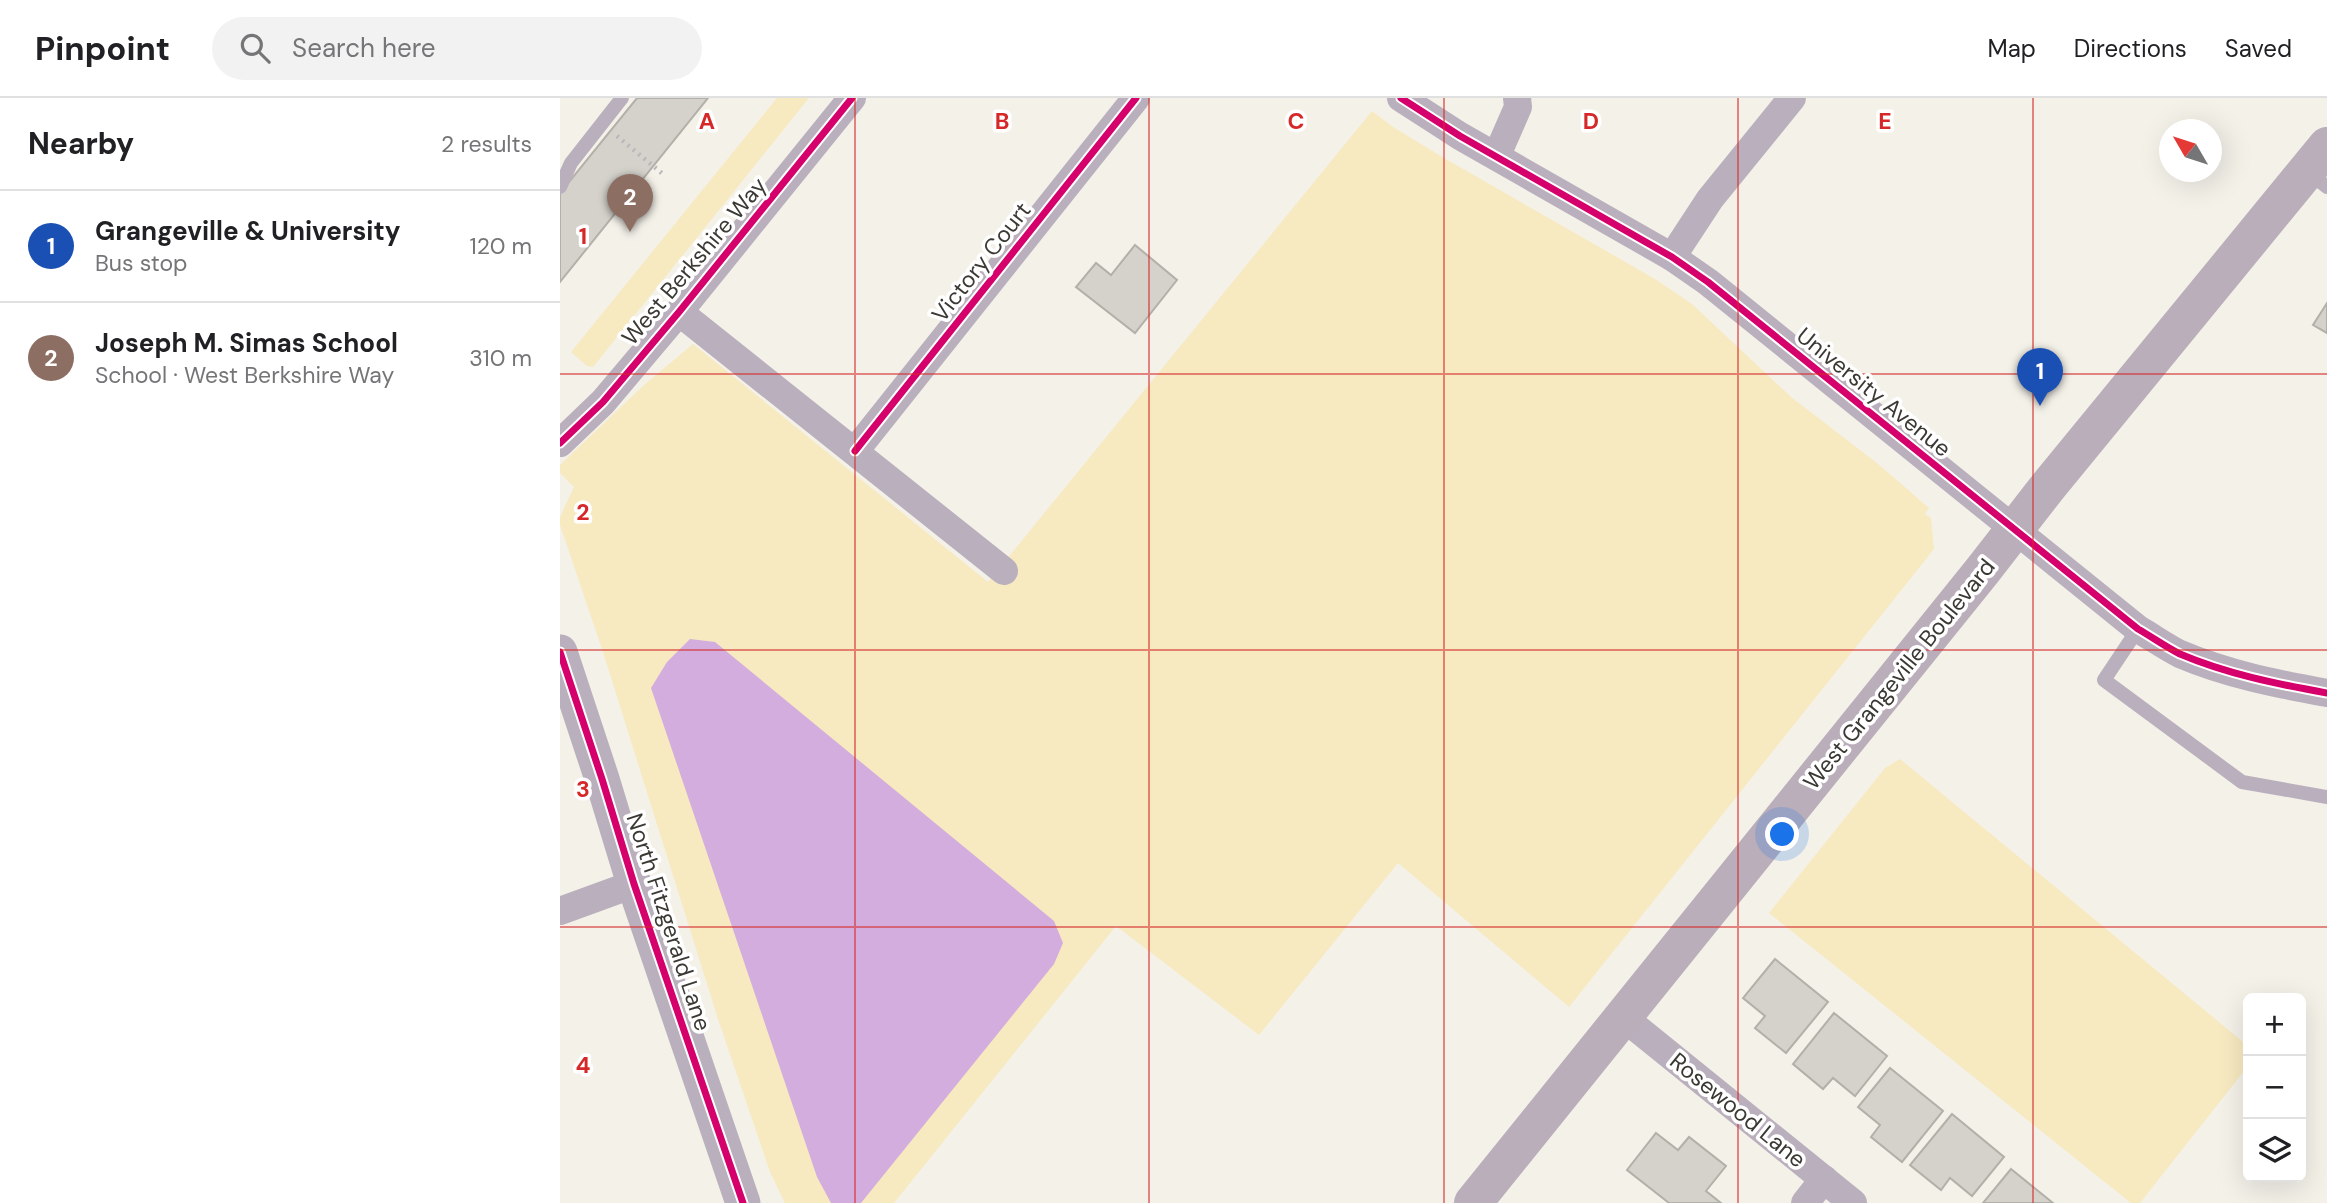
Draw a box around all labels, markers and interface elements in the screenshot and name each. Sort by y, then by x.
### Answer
search box [212,17,702,80]
text: Pinpoint [35,27,170,70]
icon: search [236,29,274,67]
text: Search here [292,31,436,65]
text: Map [1988,33,2036,64]
text: Directions [2074,33,2187,64]
text: Saved [2225,33,2292,64]
text: A [699,106,715,136]
text: B [995,106,1009,136]
text: C [1288,106,1304,136]
text: D [1583,106,1599,136]
text: E [1878,106,1892,136]
north arrow [2159,119,2222,182]
text: Nearby [28,124,134,163]
text: 2 results [441,129,532,159]
street label: West Berkshire Way [615,171,773,351]
pin: 2 [607,174,653,232]
street label: Victory Court [925,196,1037,328]
text: Grangeville & University [95,214,400,248]
text: 1 [579,221,587,251]
text: 1 [47,231,55,261]
text: 120 m [469,231,532,261]
text: Bus stop [95,248,187,278]
street label: University Avenue [1791,321,1957,463]
text: Joseph M. Simas School [95,326,398,360]
text: 2 [44,343,58,373]
text: 310 m [469,343,532,373]
pin: 1 [2017,348,2063,406]
text: School · West Berkshire Way [95,360,394,390]
text: 2 [576,497,590,527]
street label: West Grangeville Boulevard [1796,552,2002,796]
text: 3 [576,774,590,804]
street label: North Fitzgerald Lane [620,810,718,1034]
your location [1765,817,1799,851]
map controls [2243,993,2306,1182]
button: + [2243,993,2306,1056]
street label: Rosewood Lane [1664,1046,1812,1174]
text: 4 [576,1050,591,1080]
button: − [2243,1056,2306,1119]
button: layers [2243,1119,2306,1182]

